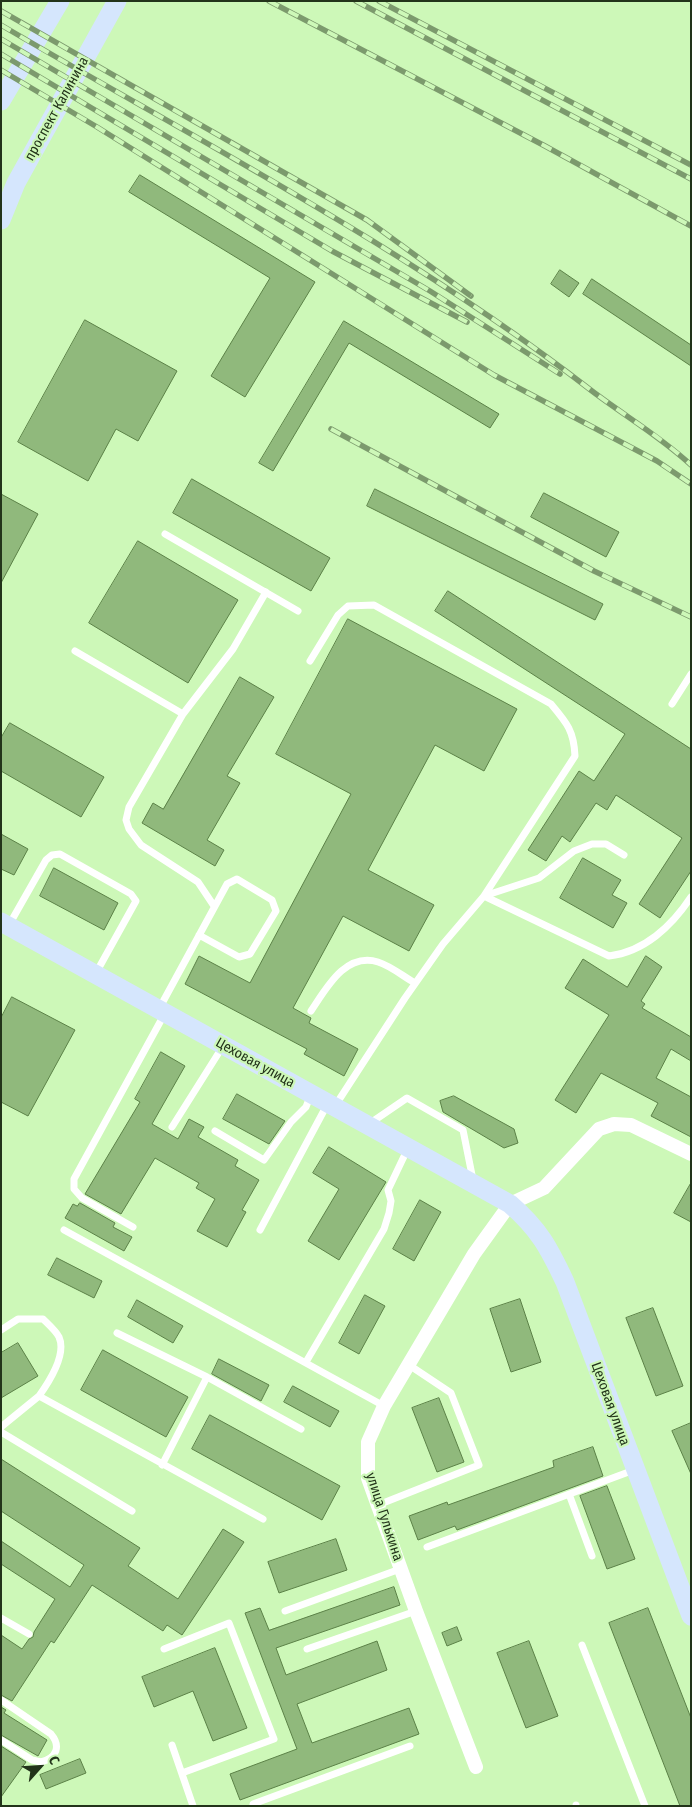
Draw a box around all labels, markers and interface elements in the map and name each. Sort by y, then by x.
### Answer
street label: проспект Калинина [21,54,93,164]
street label: Цеховая улица [213,1034,297,1092]
street label: Цеховая улица [587,1360,633,1448]
street label: улица Гулькина [362,1471,406,1563]
north arrow [15,1742,65,1792]
text: С [45,1753,63,1767]

